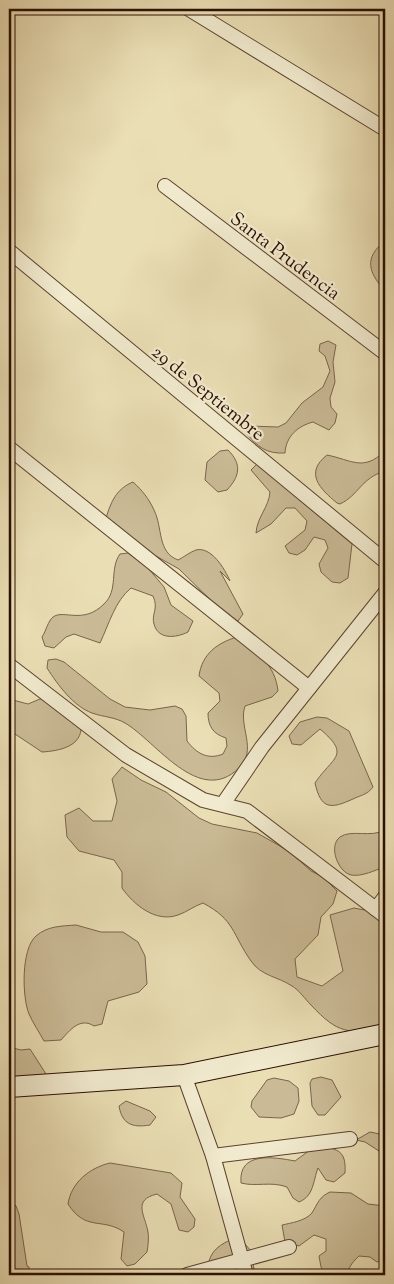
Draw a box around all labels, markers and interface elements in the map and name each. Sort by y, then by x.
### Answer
street label: Santa Prudencia [224,206,346,308]
street label: 29 de Septiembre [145,340,270,448]

